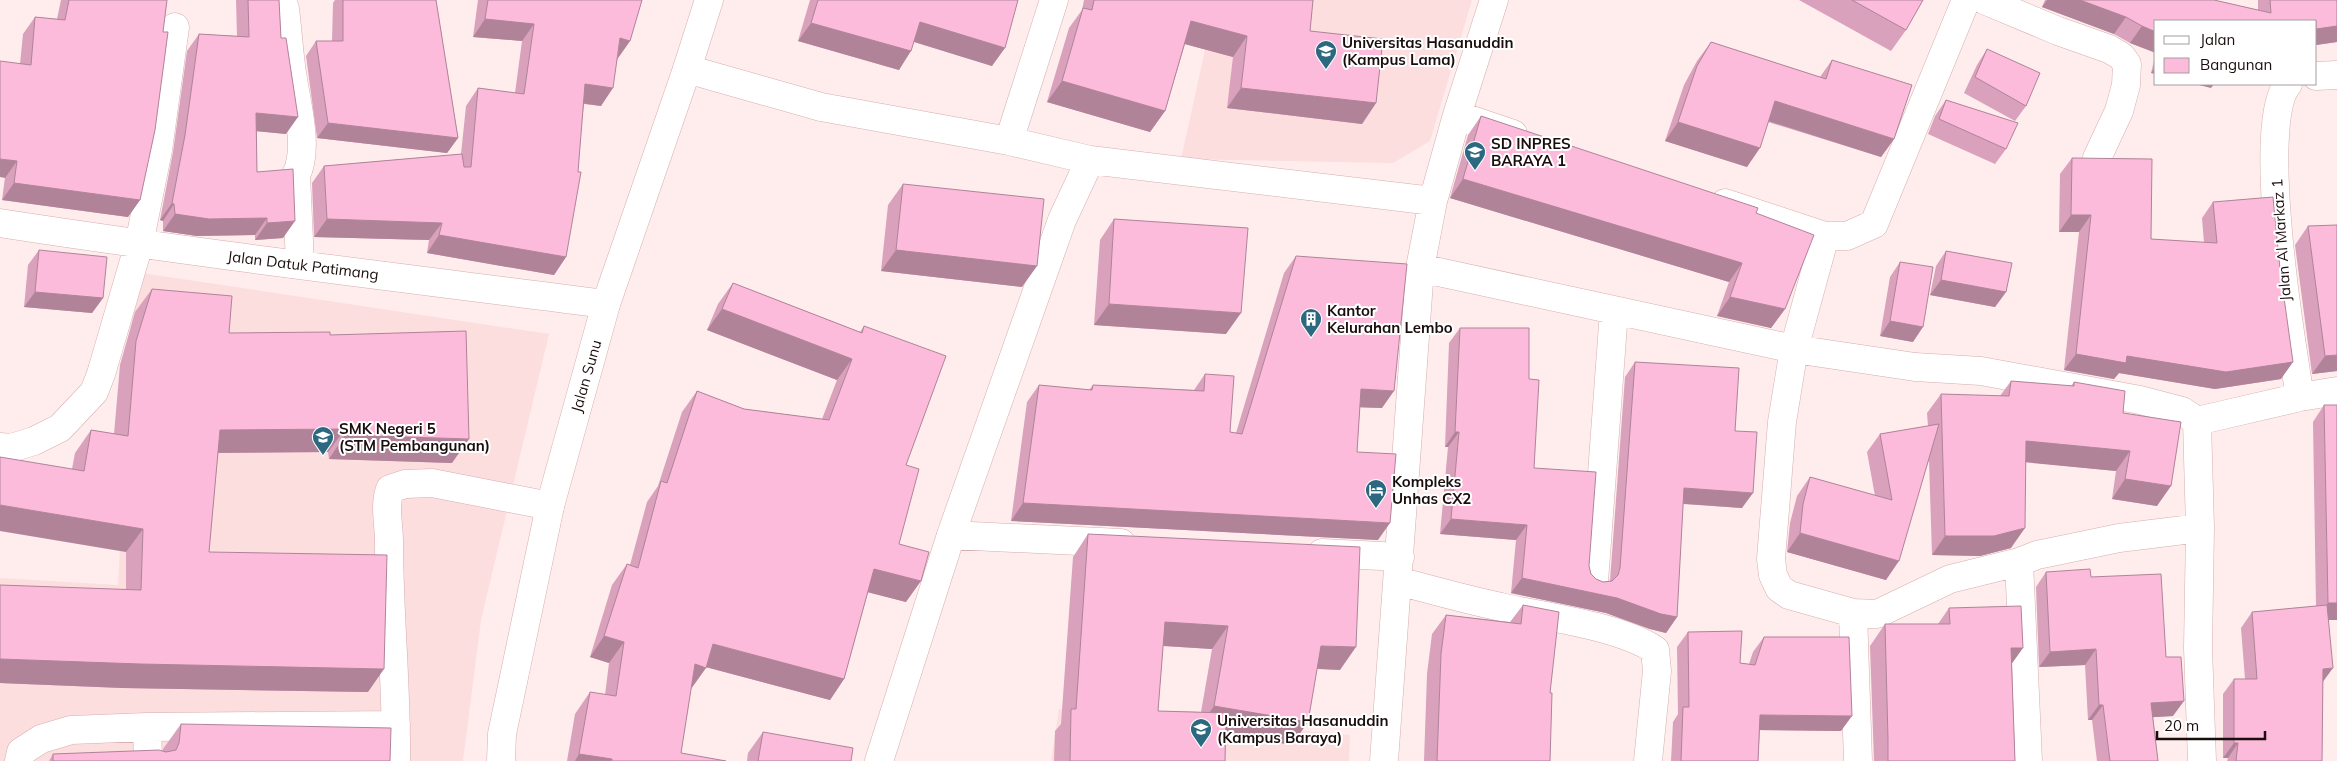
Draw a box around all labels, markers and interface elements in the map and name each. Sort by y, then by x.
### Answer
legend [2154,20,2317,85]
text: Jalan [2200,30,2235,49]
place label: Universitas Hasanuddin (Kampus Lama) [1342,33,1513,69]
school or university icon: Universitas Hasanuddin (Kampus Lama) [1314,39,1338,70]
text: Bangunan [2200,55,2272,74]
place label: SD INPRES BARAYA 1 [1491,134,1571,170]
school or university icon: SD INPRES BARAYA 1 [1463,140,1487,171]
street label: Jalan Al Markaz 1 [2267,178,2295,302]
street label: Jalan Datuk Patimang [226,246,380,284]
place label: Kantor Kelurahan Lembo [1327,301,1453,337]
building icon: Kantor Kelurahan Lembo [1299,307,1323,338]
street label: Jalan Sunu [567,337,605,415]
place label: SMK Negeri 5 (STM Pembangunan) [339,419,490,455]
school or university icon: SMK Negeri 5 (STM Pembangunan) [311,425,335,456]
place label: Kompleks Unhas CX2 [1392,472,1471,508]
hotel icon: Kompleks Unhas CX2 [1364,478,1388,509]
scale bar [2157,708,2264,740]
place label: Universitas Hasanuddin (Kampus Baraya) [1217,711,1388,747]
text: 20 m [2164,716,2199,735]
school or university icon: Universitas Hasanuddin (Kampus Baraya) [1189,717,1213,748]

